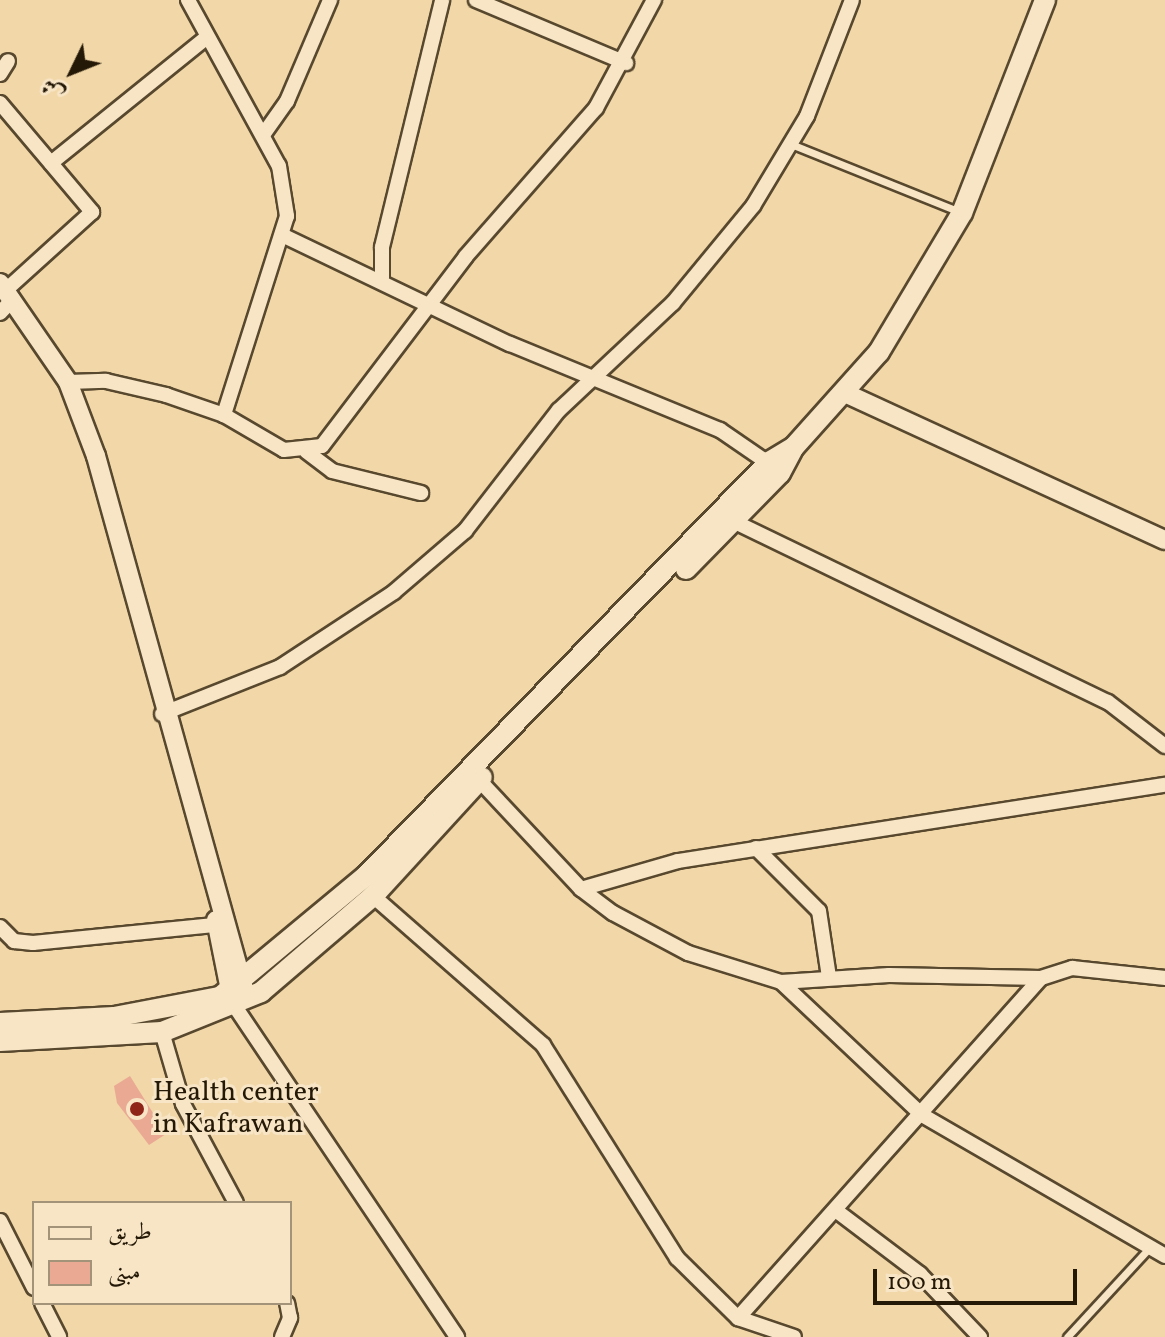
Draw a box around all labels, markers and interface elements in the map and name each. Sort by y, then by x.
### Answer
north arrow [32,32,112,112]
text: ش [35,70,73,107]
place label: Health center in Kafrawan [153,1076,319,1142]
marker: Health center in Kafrawan [128,1100,146,1118]
legend [32,1201,292,1305]
text: طريق [108,1216,152,1250]
scale bar [877,1253,1081,1303]
text: مبنى [108,1256,141,1290]
text: 100 m [887,1266,952,1300]

